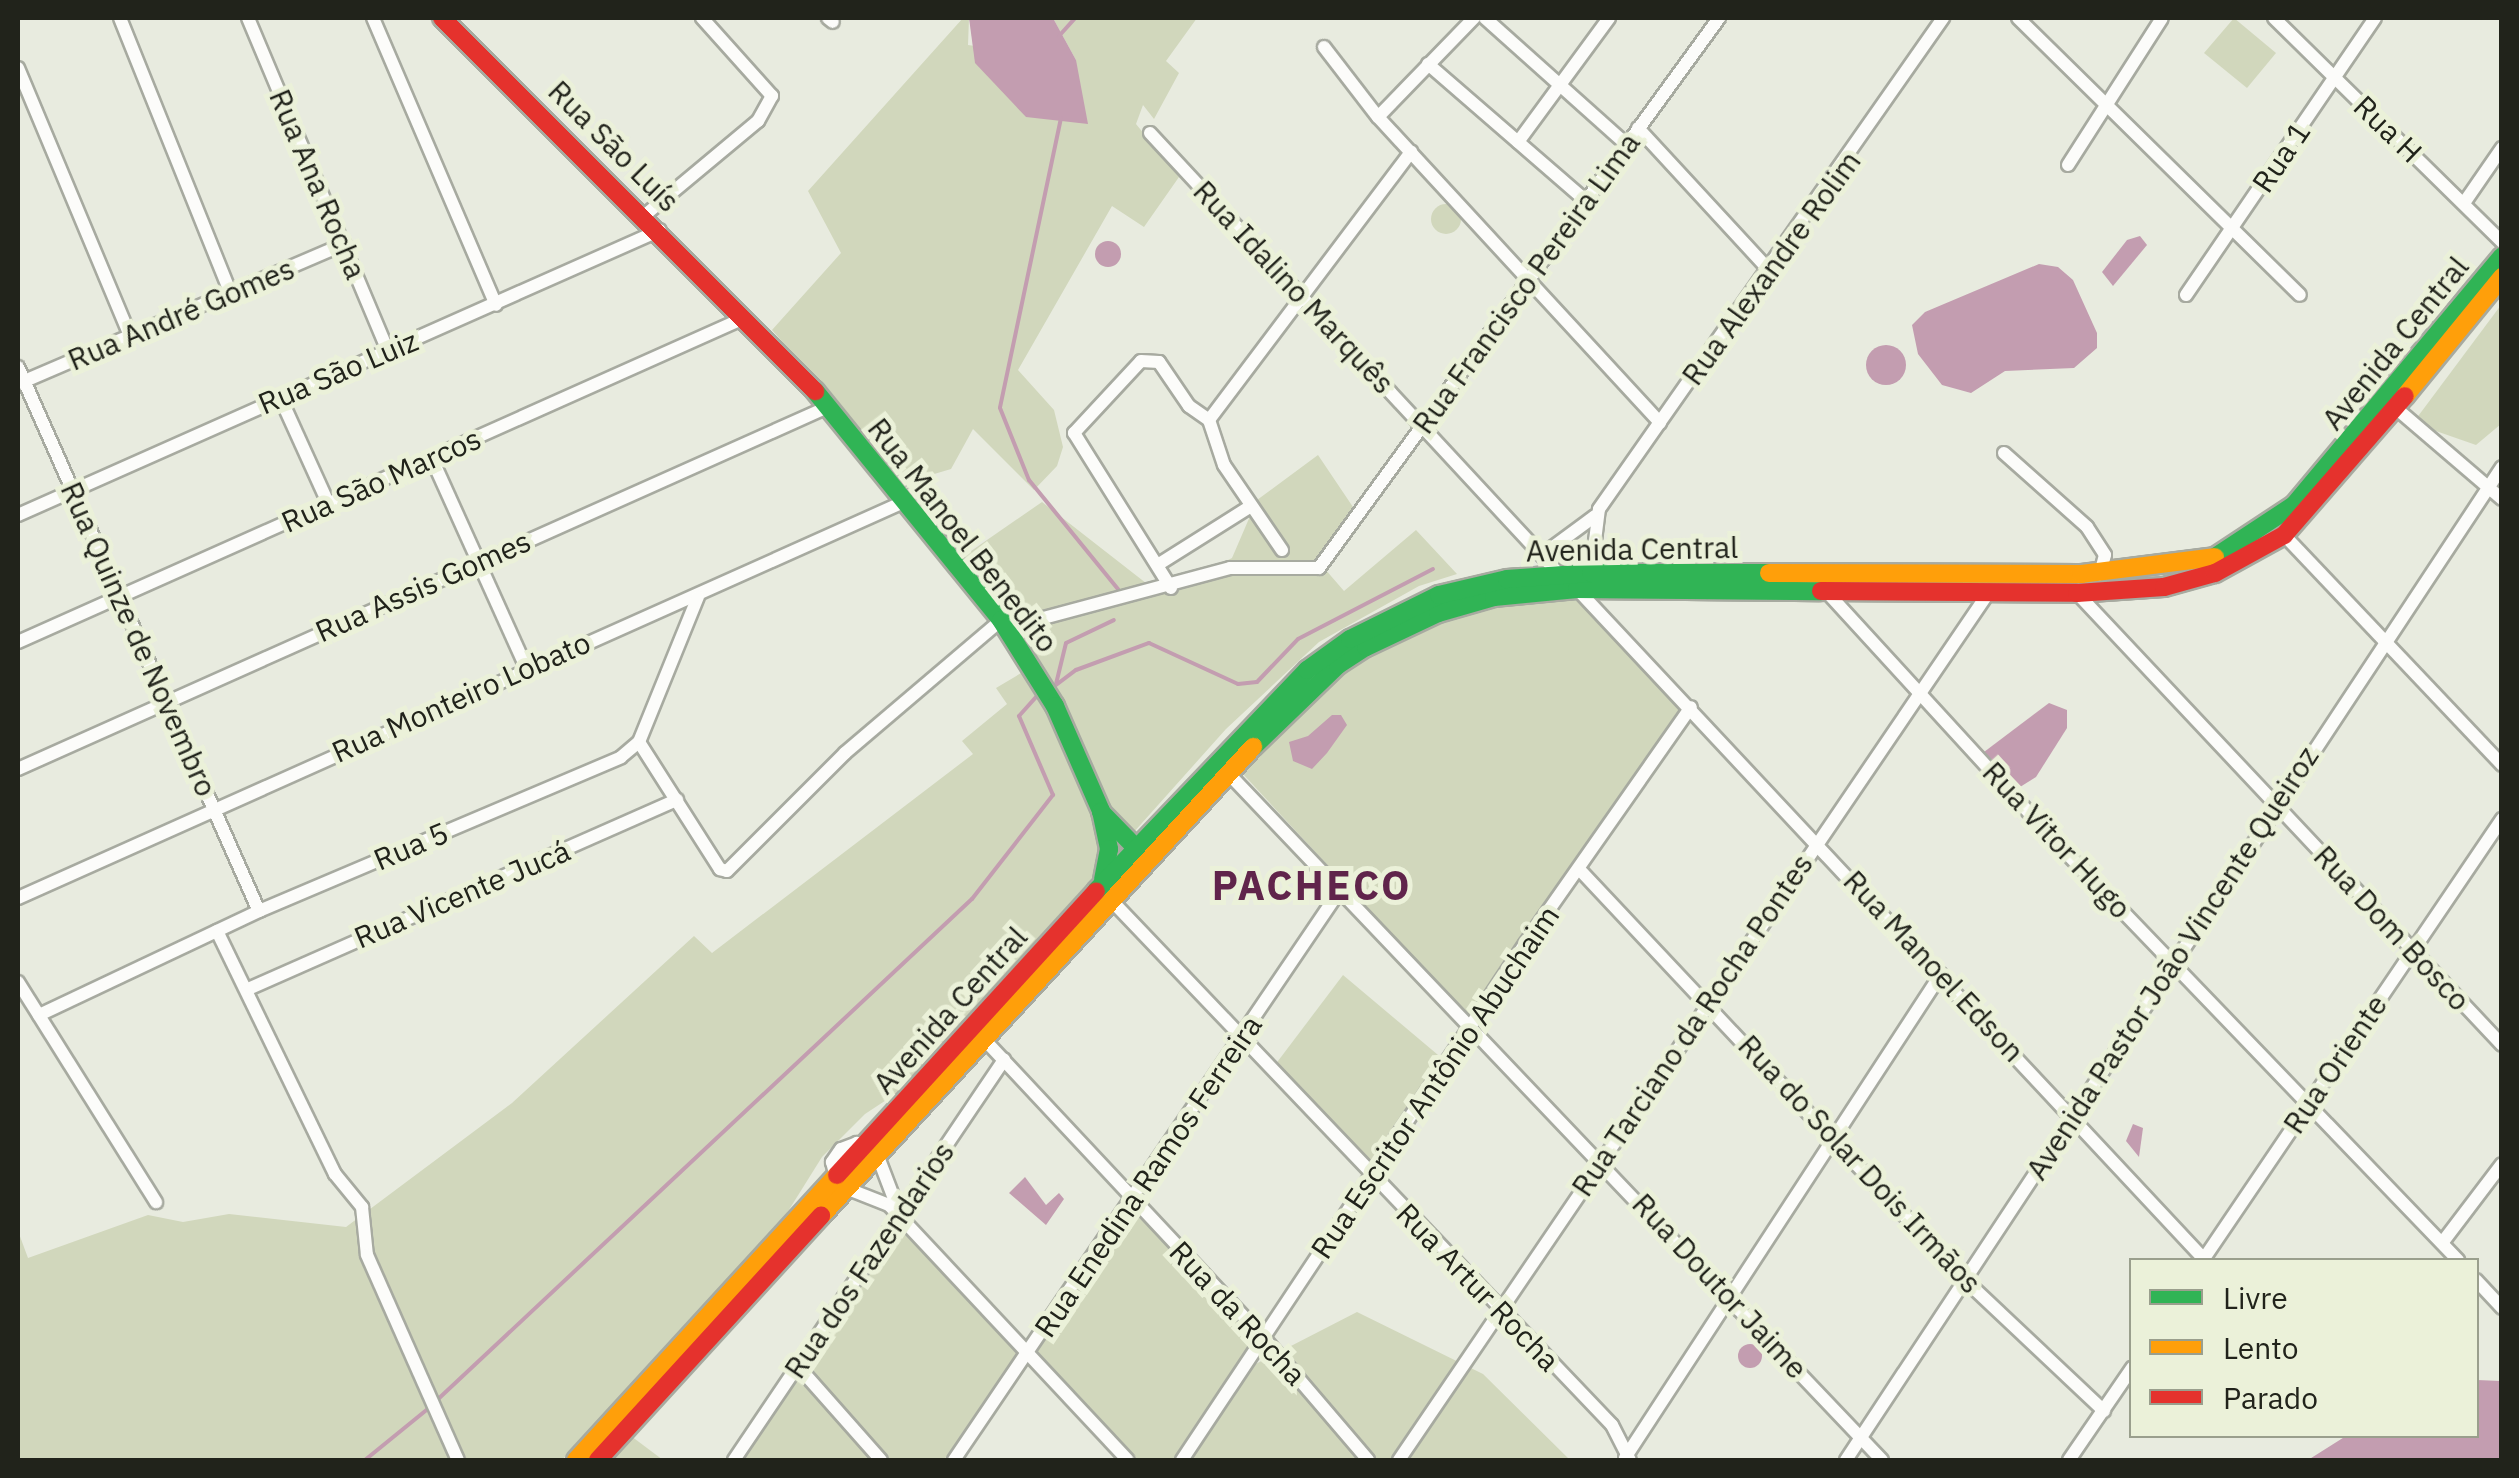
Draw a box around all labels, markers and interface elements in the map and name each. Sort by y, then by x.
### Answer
street label: Rua São Luís [541,73,687,219]
street label: Rua Ana Rocha [262,84,374,284]
street label: Rua H [2347,88,2429,170]
street label: Rua 1 [2244,115,2318,199]
street label: Rua Francisco Pereira Lima [1405,126,1647,440]
street label: Rua Alexandre Rolim [1674,144,1868,392]
street label: Rua Idalino Marquês [1186,173,1402,401]
street label: Avenida Central [2314,249,2476,437]
street label: Rua André Gomes [62,250,300,378]
street label: Rua São Luiz [253,322,423,422]
street label: Rua Manoel Benedito [860,411,1066,659]
street label: Rua São Marcos [276,420,486,540]
street label: Rua Quinze de Novembro [53,476,225,802]
street label: Rua Assis Gomes [310,522,536,650]
street label: Avenida Central [1526,529,1738,569]
street label: Rua Monteiro Lobato [326,624,596,770]
street label: Avenida Pastor João Vincente Queiroz [2018,740,2326,1186]
street label: Rua Vitor Hugo [1975,754,2139,926]
street label: Rua 5 [368,814,454,878]
street label: Rua Vicente Jucá [349,832,575,956]
street label: Rua Dom Bosco [2306,838,2478,1018]
street label: Rua Tarciano da Rocha Pontes [1564,847,1820,1203]
district label: PACHECO [1212,861,1412,909]
street label: Rua Manoel Edson [1836,863,2032,1069]
street label: Rua Escritor Antônio Abuchaim [1303,899,1567,1265]
street label: Avenida Central [866,919,1034,1101]
street label: Rua Oriente [2275,988,2395,1140]
street label: Rua Enedina Ramos Ferreira [1027,1008,1269,1344]
street label: Rua do Solar Dois Irmãos [1731,1027,1989,1301]
street label: Rua dos Fazendarios [777,1135,961,1385]
street label: Rua Doutor Jaime [1625,1186,1815,1386]
street label: Rua Artur Rocha [1389,1196,1567,1378]
street label: Rua da Rocha [1162,1234,1314,1392]
legend [2129,1258,2479,1438]
text: Livre [2223,1278,2288,1317]
text: Lento [2223,1328,2298,1367]
text: Parado [2223,1378,2318,1417]

